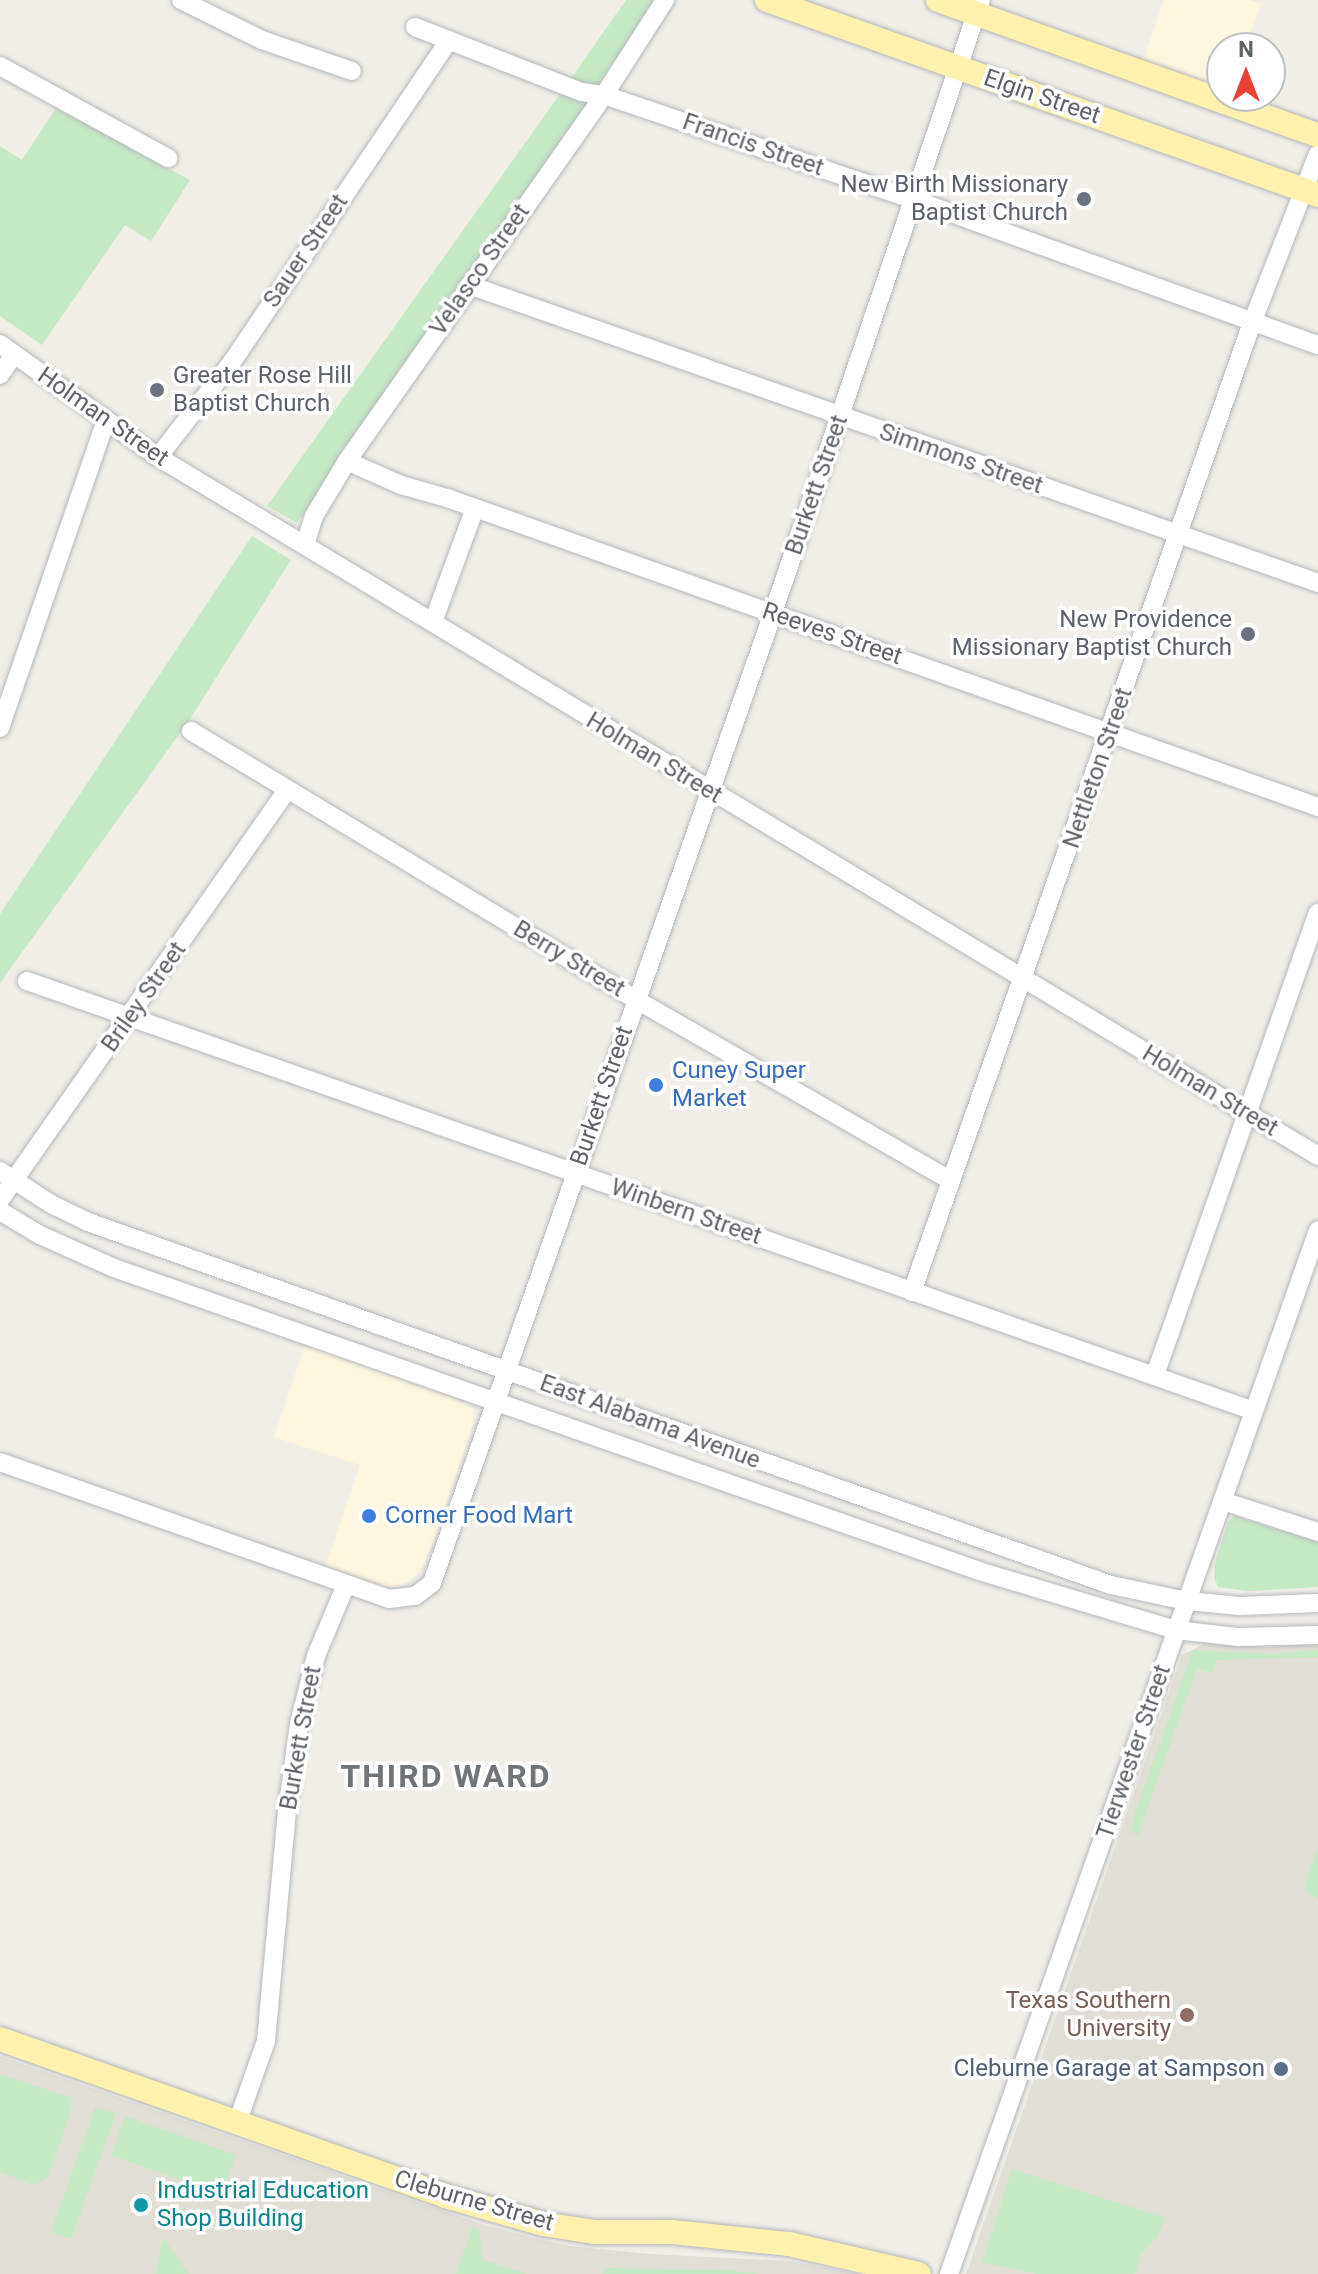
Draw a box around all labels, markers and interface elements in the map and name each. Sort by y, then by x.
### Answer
north arrow [1206,32,1286,112]
text: N [1238,37,1254,62]
street label: Elgin Street [980,64,1104,130]
street label: Francis Street [679,107,827,183]
place label: New Birth Missionary Baptist Church [841,171,1068,227]
street label: Sauer Street [258,189,354,313]
marker: New Birth Missionary Baptist Church [1075,190,1093,208]
street label: Velasco Street [424,199,536,341]
street label: Holman Street [32,361,174,473]
place label: Greater Rose Hill Baptist Church [173,362,352,418]
marker: Greater Rose Hill Baptist Church [148,381,166,399]
street label: Burkett Street [780,411,854,559]
street label: Simmons Street [876,418,1046,500]
street label: Reeves Street [758,597,906,671]
place label: New Providence Missionary Baptist Church [952,606,1232,662]
marker: New Providence Missionary Baptist Church [1239,625,1257,643]
street label: Nettleton Street [1057,684,1139,852]
street label: Holman Street [581,706,727,810]
street label: Berry Street [508,915,630,1003]
street label: Briley Street [96,936,192,1058]
street label: Burkett Street [565,1022,639,1170]
street label: Holman Street [1137,1039,1283,1143]
place label: Cuney Super Market [672,1057,806,1113]
marker: Cuney Super Market [647,1076,665,1094]
street label: Winbern Street [607,1173,765,1251]
street label: East Alabama Avenue [536,1369,764,1475]
place label: Corner Food Mart [385,1502,573,1530]
marker: Corner Food Mart [360,1507,378,1525]
street label: Tierwester Street [1091,1661,1177,1843]
street label: Burkett Street [274,1664,328,1812]
district label: THIRD WARD [340,1757,552,1795]
place label: Texas Southern University [1005,1987,1171,2043]
marker: Texas Southern University [1178,2006,1196,2024]
place label: Cleburne Garage at Sampson [954,2055,1265,2083]
marker: Cleburne Garage at Sampson [1272,2060,1290,2078]
street label: Cleburne Street [391,2165,557,2237]
place label: Industrial Education Shop Building [157,2177,369,2233]
marker: Industrial Education Shop Building [132,2196,150,2214]

